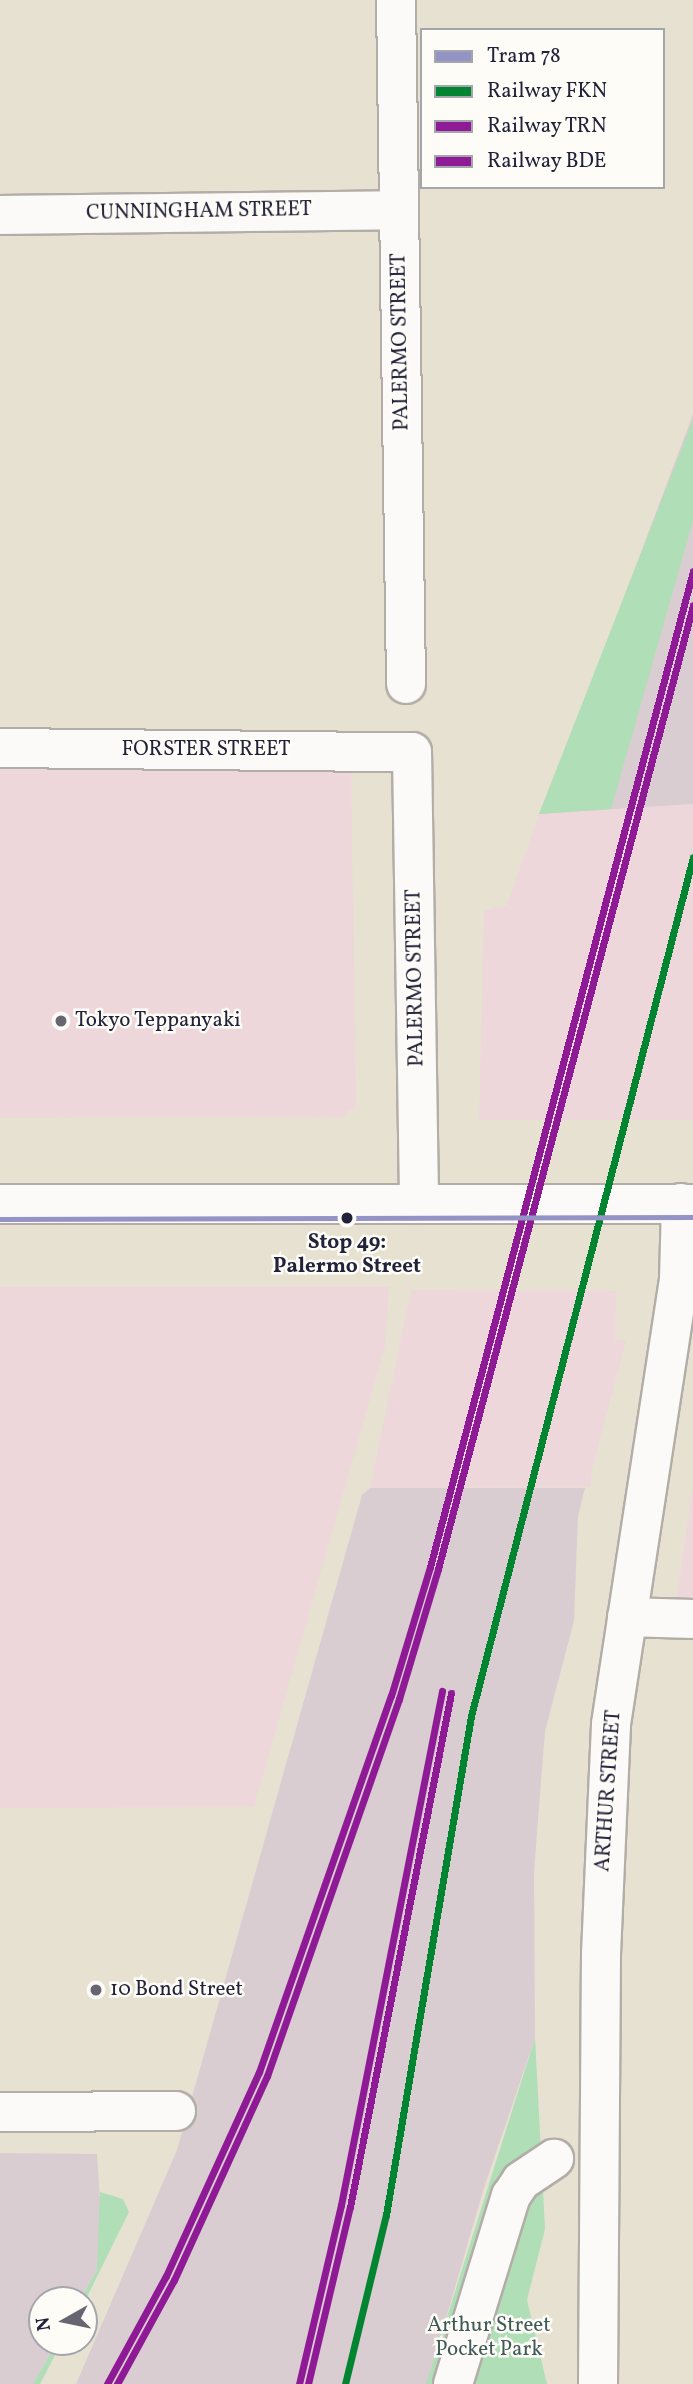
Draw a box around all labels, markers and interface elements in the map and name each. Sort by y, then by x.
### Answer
legend [420,28,665,189]
text: Tram 78 [487,42,561,71]
text: Railway FKN [487,77,607,106]
text: Railway TRN [487,112,607,141]
text: Railway BDE [487,147,606,176]
street label: CUNNINGHAM STREET [86,197,312,227]
street label: PALERMO STREET [387,253,415,431]
street label: FORSTER STREET [121,737,291,763]
street label: PALERMO STREET [402,889,430,1067]
place label: Tokyo Teppanyaki [75,1008,241,1034]
marker: Tokyo Teppanyaki [53,1013,69,1029]
marker: Stop 49: Palermo Street [337,1208,357,1228]
place label: Stop 49: Palermo Street [273,1230,421,1280]
street label: ARTHUR STREET [591,1709,627,1873]
place label: 10 Bond Street [110,1977,243,2003]
marker: 10 Bond Street [88,1982,104,1998]
north arrow [28,2286,98,2356]
park label: Arthur Street Pocket Park [427,2313,551,2363]
text: N [30,2315,58,2333]

